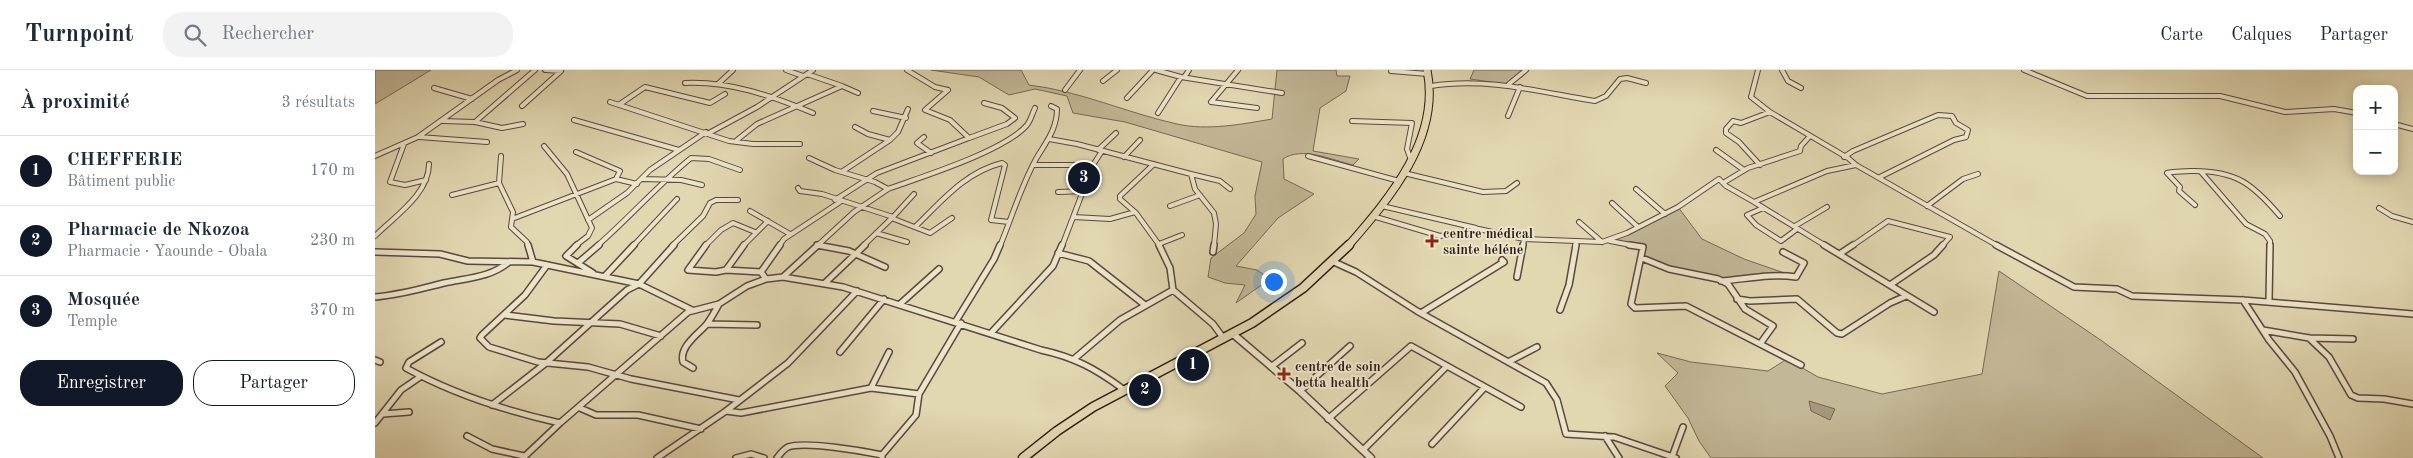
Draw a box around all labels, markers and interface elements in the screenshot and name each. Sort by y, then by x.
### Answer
search box [163,12,513,57]
icon: search [181,21,209,49]
text: Turnpoint [25,23,133,47]
text: Rechercher [221,25,314,44]
text: Carte [2160,26,2203,44]
text: Calques [2231,26,2292,44]
text: Partager [2320,26,2388,44]
map controls [2353,85,2398,175]
button: + [2353,85,2398,130]
text: À proximité [20,92,130,113]
text: 3 résultats [281,95,355,111]
button: − [2353,130,2398,175]
text: CHEFFERIE [67,151,182,170]
pin: 3 [1068,159,1100,197]
text: 1 [31,163,41,179]
text: 170 m [310,163,355,179]
text: Bâtiment public [67,174,175,190]
text: Pharmacie de Nkozoa [67,221,250,240]
place label: centre médical sainte héléne [1443,227,1533,257]
text: 2 [31,233,41,249]
text: 230 m [310,233,355,249]
marker: centre médical sainte héléne [1425,234,1439,248]
text: Pharmacie · Yaounde - Obala [67,244,268,260]
your location [1261,269,1287,295]
text: Mosquée [67,291,140,310]
text: 3 [31,303,41,319]
text: 370 m [310,303,355,319]
text: Temple [67,314,117,330]
pin: 1 [1177,346,1209,384]
button: Enregistrer [20,360,183,406]
button: Partager [193,360,355,406]
place label: centre de soin betta health [1295,360,1381,390]
marker: centre de soin betta health [1277,367,1291,381]
pin: 2 [1129,371,1161,409]

